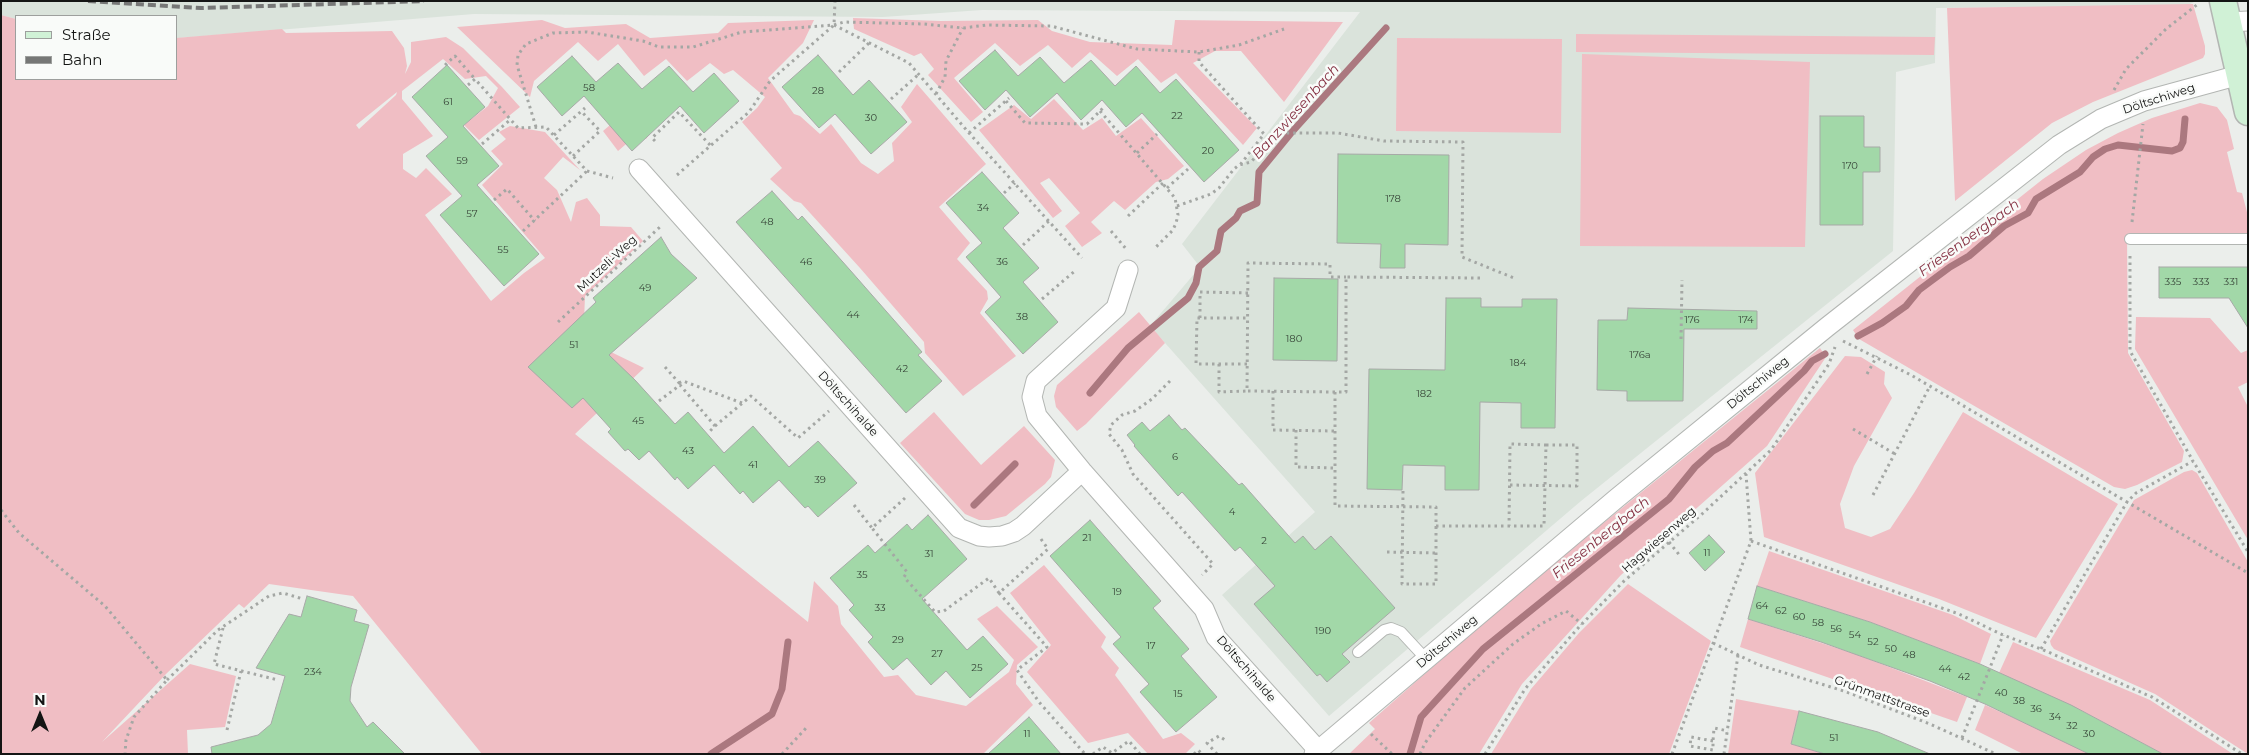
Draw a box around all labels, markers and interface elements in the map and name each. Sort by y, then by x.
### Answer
legend [15,15,178,80]
text: Straße [62,25,111,44]
text: Bahn [62,50,102,69]
water label: Banzwiesenbach [1249,61,1343,163]
street label: Döltschiweg [2121,81,2197,117]
house number: 58 [583,82,595,94]
house number: 28 [812,85,824,97]
house number: 61 [443,96,453,108]
house number: 22 [1171,110,1183,122]
house number: 30 [865,112,877,124]
house number: 20 [1202,145,1214,157]
house number: 59 [456,155,468,167]
house number: 170 [1842,160,1858,172]
house number: 178 [1385,193,1401,205]
water label: Friesenbergbach [1915,196,2023,280]
house number: 34 [977,202,989,214]
house number: 57 [466,208,478,220]
house number: 48 [760,216,774,228]
street label: Mutzeli-Weg [574,233,640,295]
house number: 55 [497,244,509,256]
house number: 46 [800,256,812,268]
house number: 36 [996,256,1008,268]
house number: 335 [2165,276,2181,288]
house number: 333 [2193,276,2209,288]
house number: 331 [2224,276,2238,288]
house number: 49 [639,282,651,294]
house number: 44 [846,309,860,321]
house number: 38 [1016,311,1028,323]
house number: 176 [1684,314,1700,326]
house number: 174 [1738,314,1754,326]
house number: 180 [1286,333,1302,345]
house number: 51 [569,339,579,351]
house number: 176a [1629,349,1651,361]
street label: Döltschiweg [1724,354,1792,412]
house number: 184 [1510,357,1526,369]
house number: 42 [896,363,908,375]
street label: Döltschihalde [815,368,881,440]
house number: 182 [1416,388,1432,400]
house number: 45 [632,415,644,427]
house number: 43 [682,445,694,457]
house number: 6 [1172,451,1178,463]
house number: 41 [748,459,758,471]
house number: 39 [814,474,826,486]
water label: Friesenbergbach [1549,494,1653,582]
street label: Hagwiesenweg [1619,504,1699,576]
house number: 4 [1229,506,1235,518]
house number: 21 [1082,532,1092,544]
house number: 2 [1261,535,1267,547]
house number: 11 [1703,547,1711,559]
house number: 31 [924,548,934,560]
house number: 35 [856,569,868,581]
house number: 19 [1112,586,1122,598]
house number: 64 [1756,600,1768,612]
house number: 33 [874,602,886,614]
house number: 62 [1775,605,1787,617]
house number: 60 [1793,611,1805,623]
street label: Döltschiweg [1414,612,1480,672]
house number: 58 [1812,617,1824,629]
house number: 56 [1830,623,1842,635]
house number: 190 [1315,625,1331,637]
house number: 54 [1849,629,1861,641]
street label: Döltschihalde [1213,633,1279,705]
house number: 29 [892,634,904,646]
house number: 52 [1867,636,1879,648]
house number: 17 [1146,640,1156,652]
house number: 50 [1885,643,1897,655]
house number: 27 [931,648,943,660]
house number: 48 [1902,649,1916,661]
house number: 25 [971,662,983,674]
house number: 44 [1938,663,1952,675]
house number: 234 [304,666,322,678]
house number: 42 [1958,671,1970,683]
street label: Grünmattstrasse [1832,673,1932,721]
house number: 40 [1994,687,2008,699]
house number: 15 [1173,688,1183,700]
north arrow [15,690,65,740]
text: N [34,691,46,709]
house number: 38 [2013,695,2025,707]
house number: 36 [2030,703,2042,715]
house number: 34 [2049,711,2061,723]
house number: 32 [2066,720,2078,732]
house number: 11 [1023,728,1031,740]
house number: 30 [2083,728,2095,740]
house number: 51 [1829,732,1839,744]

